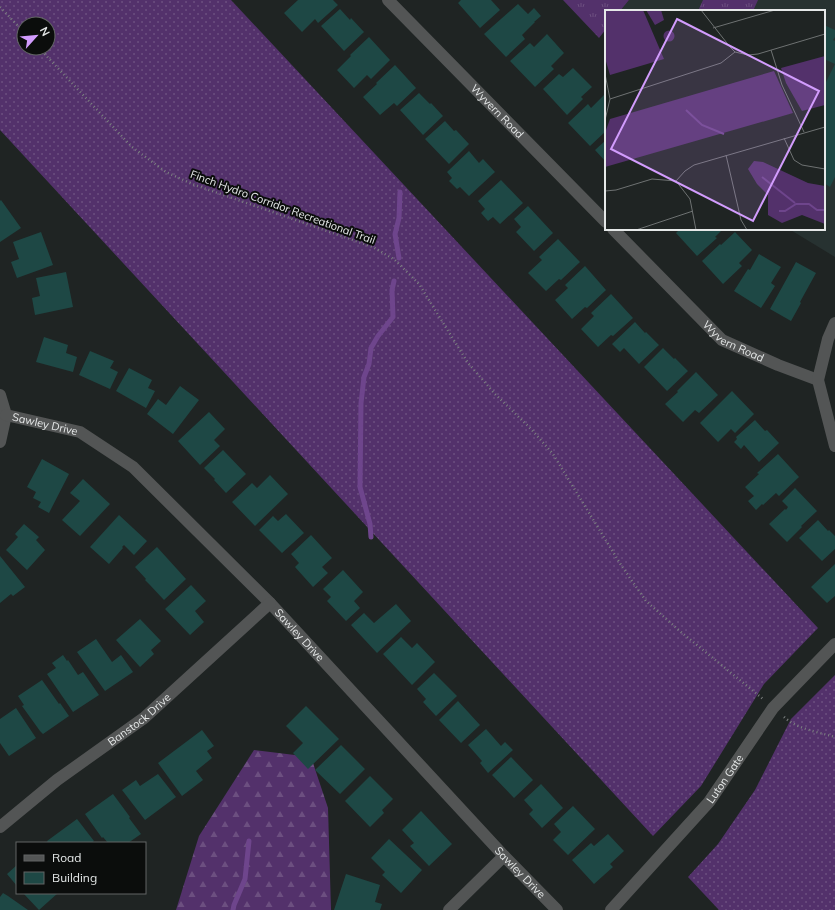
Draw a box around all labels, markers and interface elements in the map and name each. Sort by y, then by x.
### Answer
inset map [605,10,825,230]
north arrow [16,16,56,56]
text: N [37,25,53,38]
street label: Wyvern Road [468,81,527,141]
street label: Finch Hydro Corridor Recreational Trail [189,167,377,247]
street label: Wyvern Road [700,318,766,365]
street label: Sawley Drive [11,410,79,438]
street label: Sawley Drive [272,606,327,664]
street label: Banstock Drive [105,690,174,749]
street label: Luton Gate [703,752,746,806]
legend [16,842,146,894]
street label: Sawley Drive [492,844,548,901]
text: Road [52,850,81,865]
text: Building [52,870,97,885]

